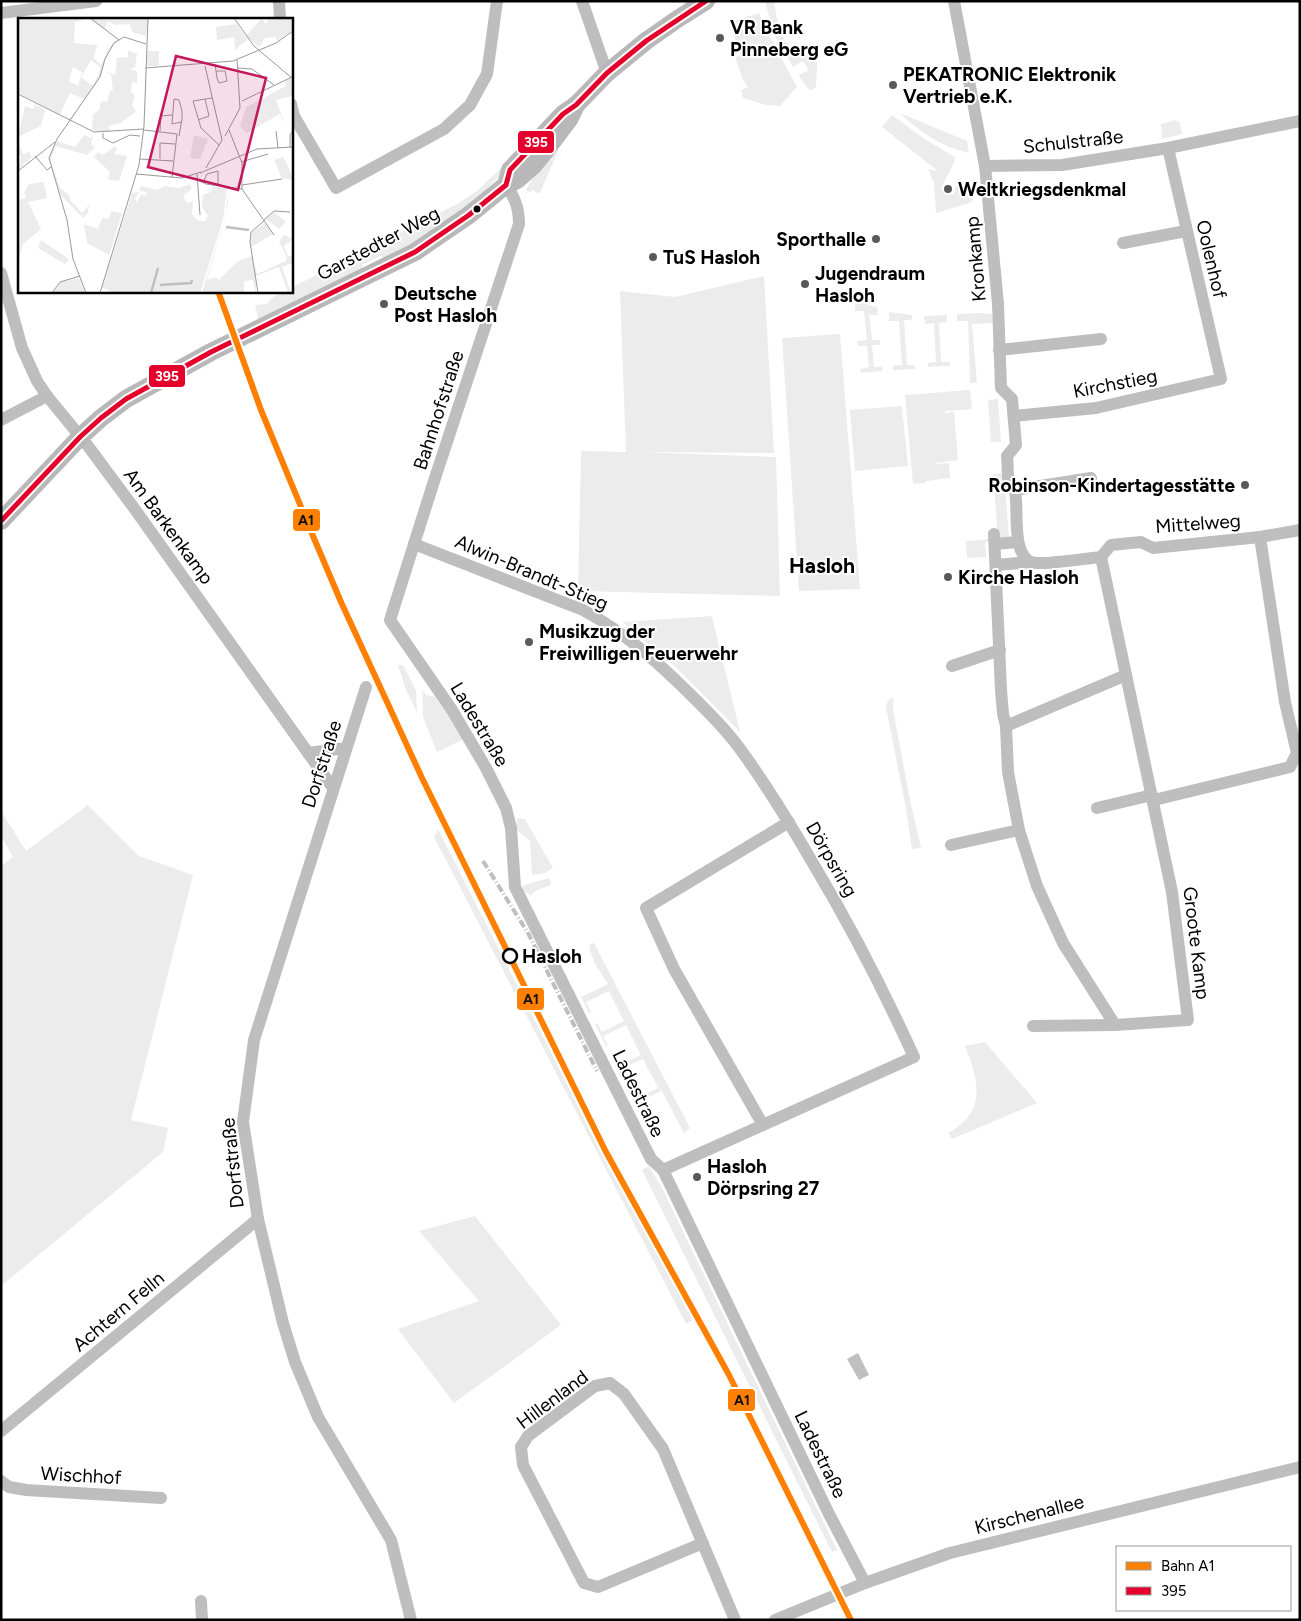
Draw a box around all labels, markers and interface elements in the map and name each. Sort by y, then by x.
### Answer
place label: VR Bank Pinneberg eG [730,16,848,61]
inset map [18,18,292,292]
marker: VR Bank Pinneberg eG [714,32,726,44]
place label: PEKATRONIC Elektronik Vertrieb e.K. [903,63,1117,108]
marker: PEKATRONIC Elektronik Vertrieb e.K. [887,79,899,91]
street label: Schulstraße [1022,125,1124,158]
line badge: 395 [517,130,555,154]
text: 395 [524,134,548,151]
place label: Weltkriegsdenkmal [958,178,1126,201]
marker: Weltkriegsdenkmal [942,183,954,195]
street label: Garstedter Weg [313,201,444,285]
unlabelled marker [472,204,482,214]
street label: Kronkamp [960,215,991,303]
street label: Oolenhof [1191,218,1232,300]
place label: Sporthalle [776,228,866,251]
marker: Sporthalle [870,233,882,245]
place label: TuS Hasloh [663,246,760,269]
marker: TuS Hasloh [647,251,659,263]
place label: Jugendraum Hasloh [815,262,925,307]
marker: Jugendraum Hasloh [799,278,811,290]
place label: Deutsche Post Hasloh [394,282,497,327]
marker: Deutsche Post Hasloh [378,298,390,310]
street label: Bahnhofstraße [408,347,469,473]
line badge: 395 [148,364,186,388]
street label: Kirchstieg [1071,364,1159,403]
text: 395 [155,368,179,385]
street label: Am Barkenkamp [119,464,218,589]
place label: Robinson-Kindertagesstätte [988,474,1235,497]
marker: Robinson-Kindertagesstätte [1239,479,1251,491]
line badge: A1 [292,508,321,532]
street label: Mittelweg [1155,509,1242,538]
text: A1 [298,512,314,529]
street label: Alwin-Brandt-Stieg [452,530,612,615]
district label: Hasloh [789,553,855,578]
place label: Kirche Hasloh [958,566,1079,589]
marker: Kirche Hasloh [942,571,954,583]
place label: Musikzug der Freiwilligen Feuerwehr [539,620,738,665]
marker: Musikzug der Freiwilligen Feuerwehr [523,636,535,648]
street label: Ladestraße [445,678,514,771]
street label: Dorfstraße [297,717,346,811]
street label: Dörpsring [801,817,862,901]
street label: Groote Kamp [1178,885,1215,1001]
place label: Hasloh [522,945,582,968]
marker: Hasloh [502,948,518,964]
line badge: A1 [516,987,545,1011]
text: A1 [523,991,539,1008]
street label: Ladestraße [608,1046,670,1141]
street label: Dorfstraße [216,1117,249,1209]
place label: Hasloh Dörpsring 27 [707,1155,819,1200]
marker: Hasloh Dörpsring 27 [691,1171,703,1183]
street label: Achtern Felln [68,1266,169,1356]
street label: Hillenland [512,1365,593,1434]
line badge: A1 [727,1388,756,1412]
text: A1 [734,1392,750,1409]
street label: Ladestraße [790,1407,852,1502]
street label: Wischhof [40,1462,122,1489]
street label: Kirschenallee [972,1490,1086,1539]
legend [1116,1546,1291,1611]
text: Bahn A1 [1161,1557,1215,1575]
text: 395 [1161,1582,1186,1600]

